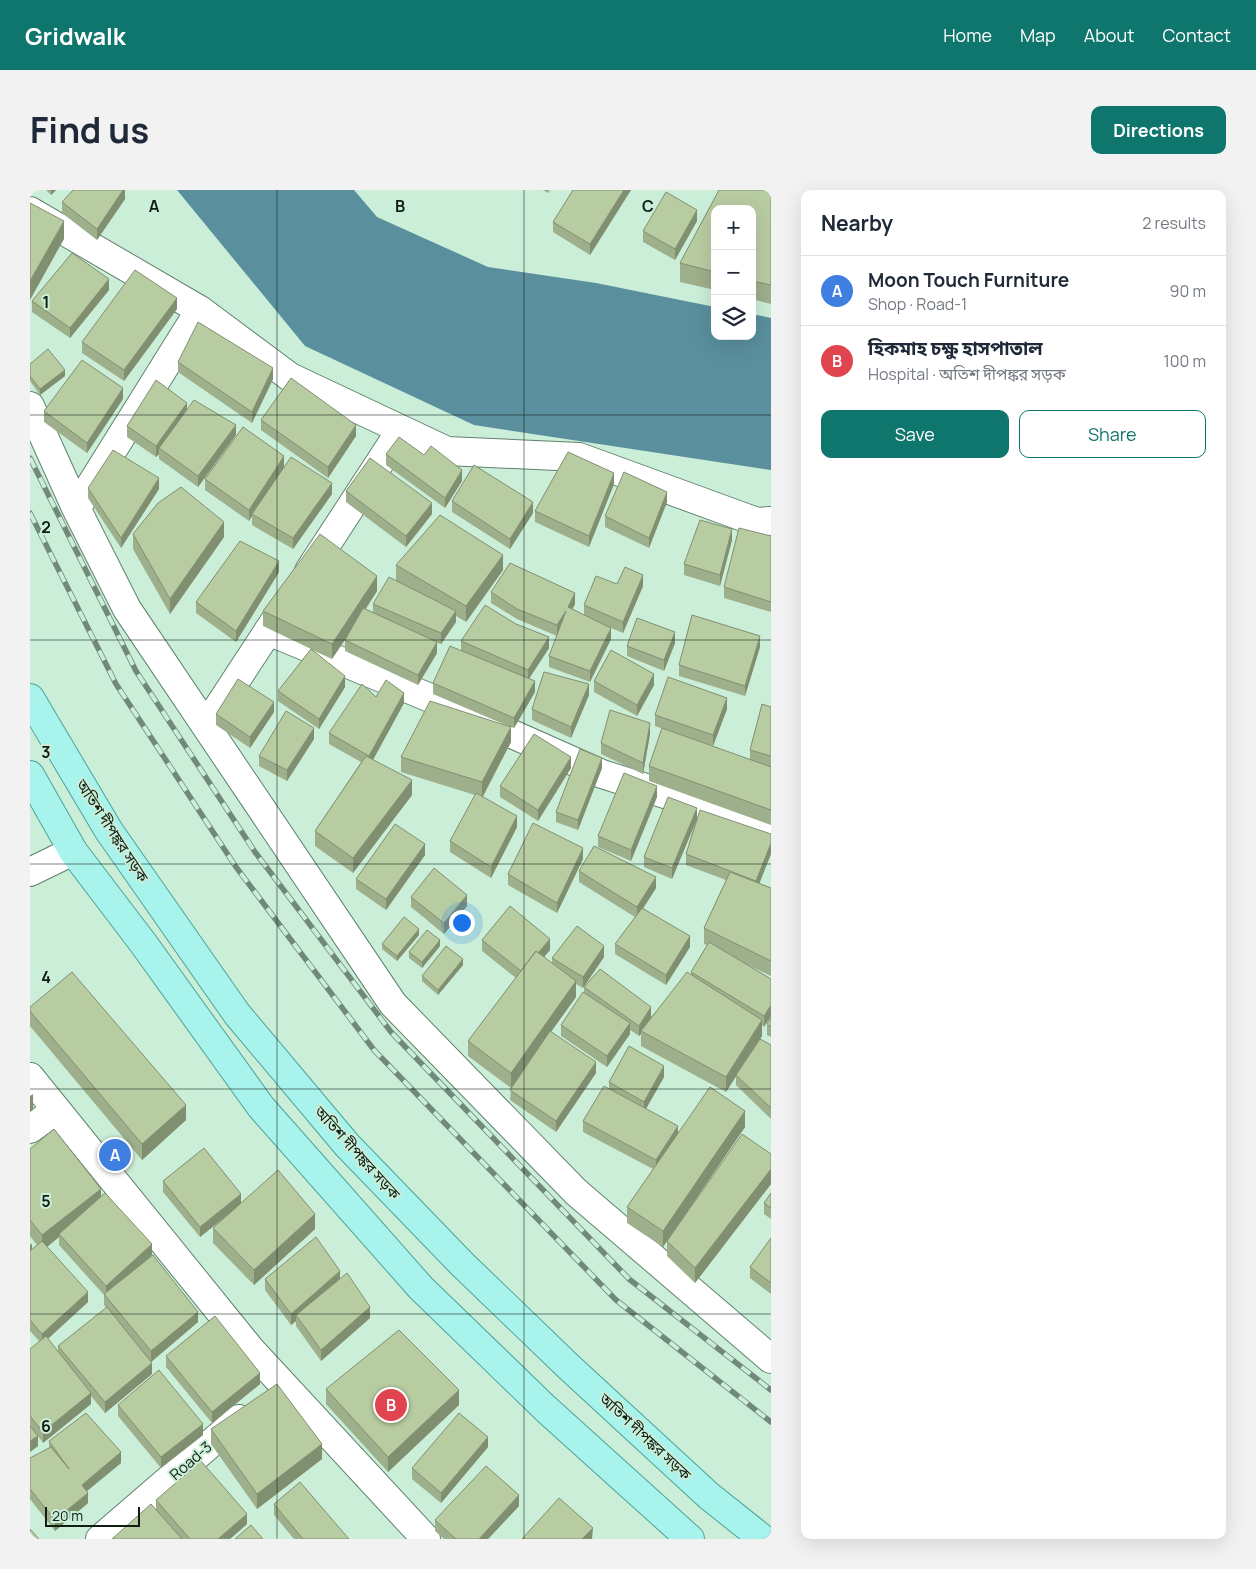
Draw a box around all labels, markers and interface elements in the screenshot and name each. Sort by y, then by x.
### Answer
text: Gridwalk [25,19,126,52]
text: Home [943,23,992,47]
text: Map [1020,23,1056,47]
text: About [1084,23,1134,47]
text: Contact [1162,23,1231,47]
text: Find us [30,106,149,154]
button: Directions [1091,106,1226,154]
text: A [149,195,160,217]
text: B [395,195,405,217]
text: C [642,195,654,217]
map controls [711,205,756,340]
button: + [711,205,756,250]
text: Nearby [821,209,893,237]
text: 2 results [1142,212,1206,234]
button: − [711,250,756,295]
text: Moon Touch Furniture [868,267,1069,293]
text: A [832,280,842,302]
text: 90 m [1170,280,1206,302]
text: 1 [42,291,50,313]
text: Shop · Road-1 [868,293,967,315]
button: layers [711,295,756,340]
text: হিকমাহ চক্ষু হাসপাতাল [868,335,1043,361]
text: B [832,350,842,372]
text: 100 m [1163,350,1206,372]
text: Hospital · অতিশ দীপঙ্কর সড়ক [868,363,1066,385]
button: Save [821,410,1009,458]
button: Share [1019,410,1206,458]
text: 2 [41,516,51,538]
text: 3 [41,741,51,763]
street label: অতিশ দীপঙ্কর সড়ক [71,774,154,887]
your location [449,910,475,936]
text: 4 [41,966,51,988]
street label: অতিশ দীপঙ্কর সড়ক [309,1101,405,1204]
pin: A [99,1136,131,1174]
text: 5 [41,1190,51,1212]
pin: B [375,1386,407,1424]
street label: অতিশ দীপঙ্কর সড়ক [594,1388,697,1485]
text: 6 [41,1415,51,1437]
street label: Road-3 [165,1436,216,1485]
scale bar [45,1504,140,1527]
text: 20 m [52,1506,83,1525]

